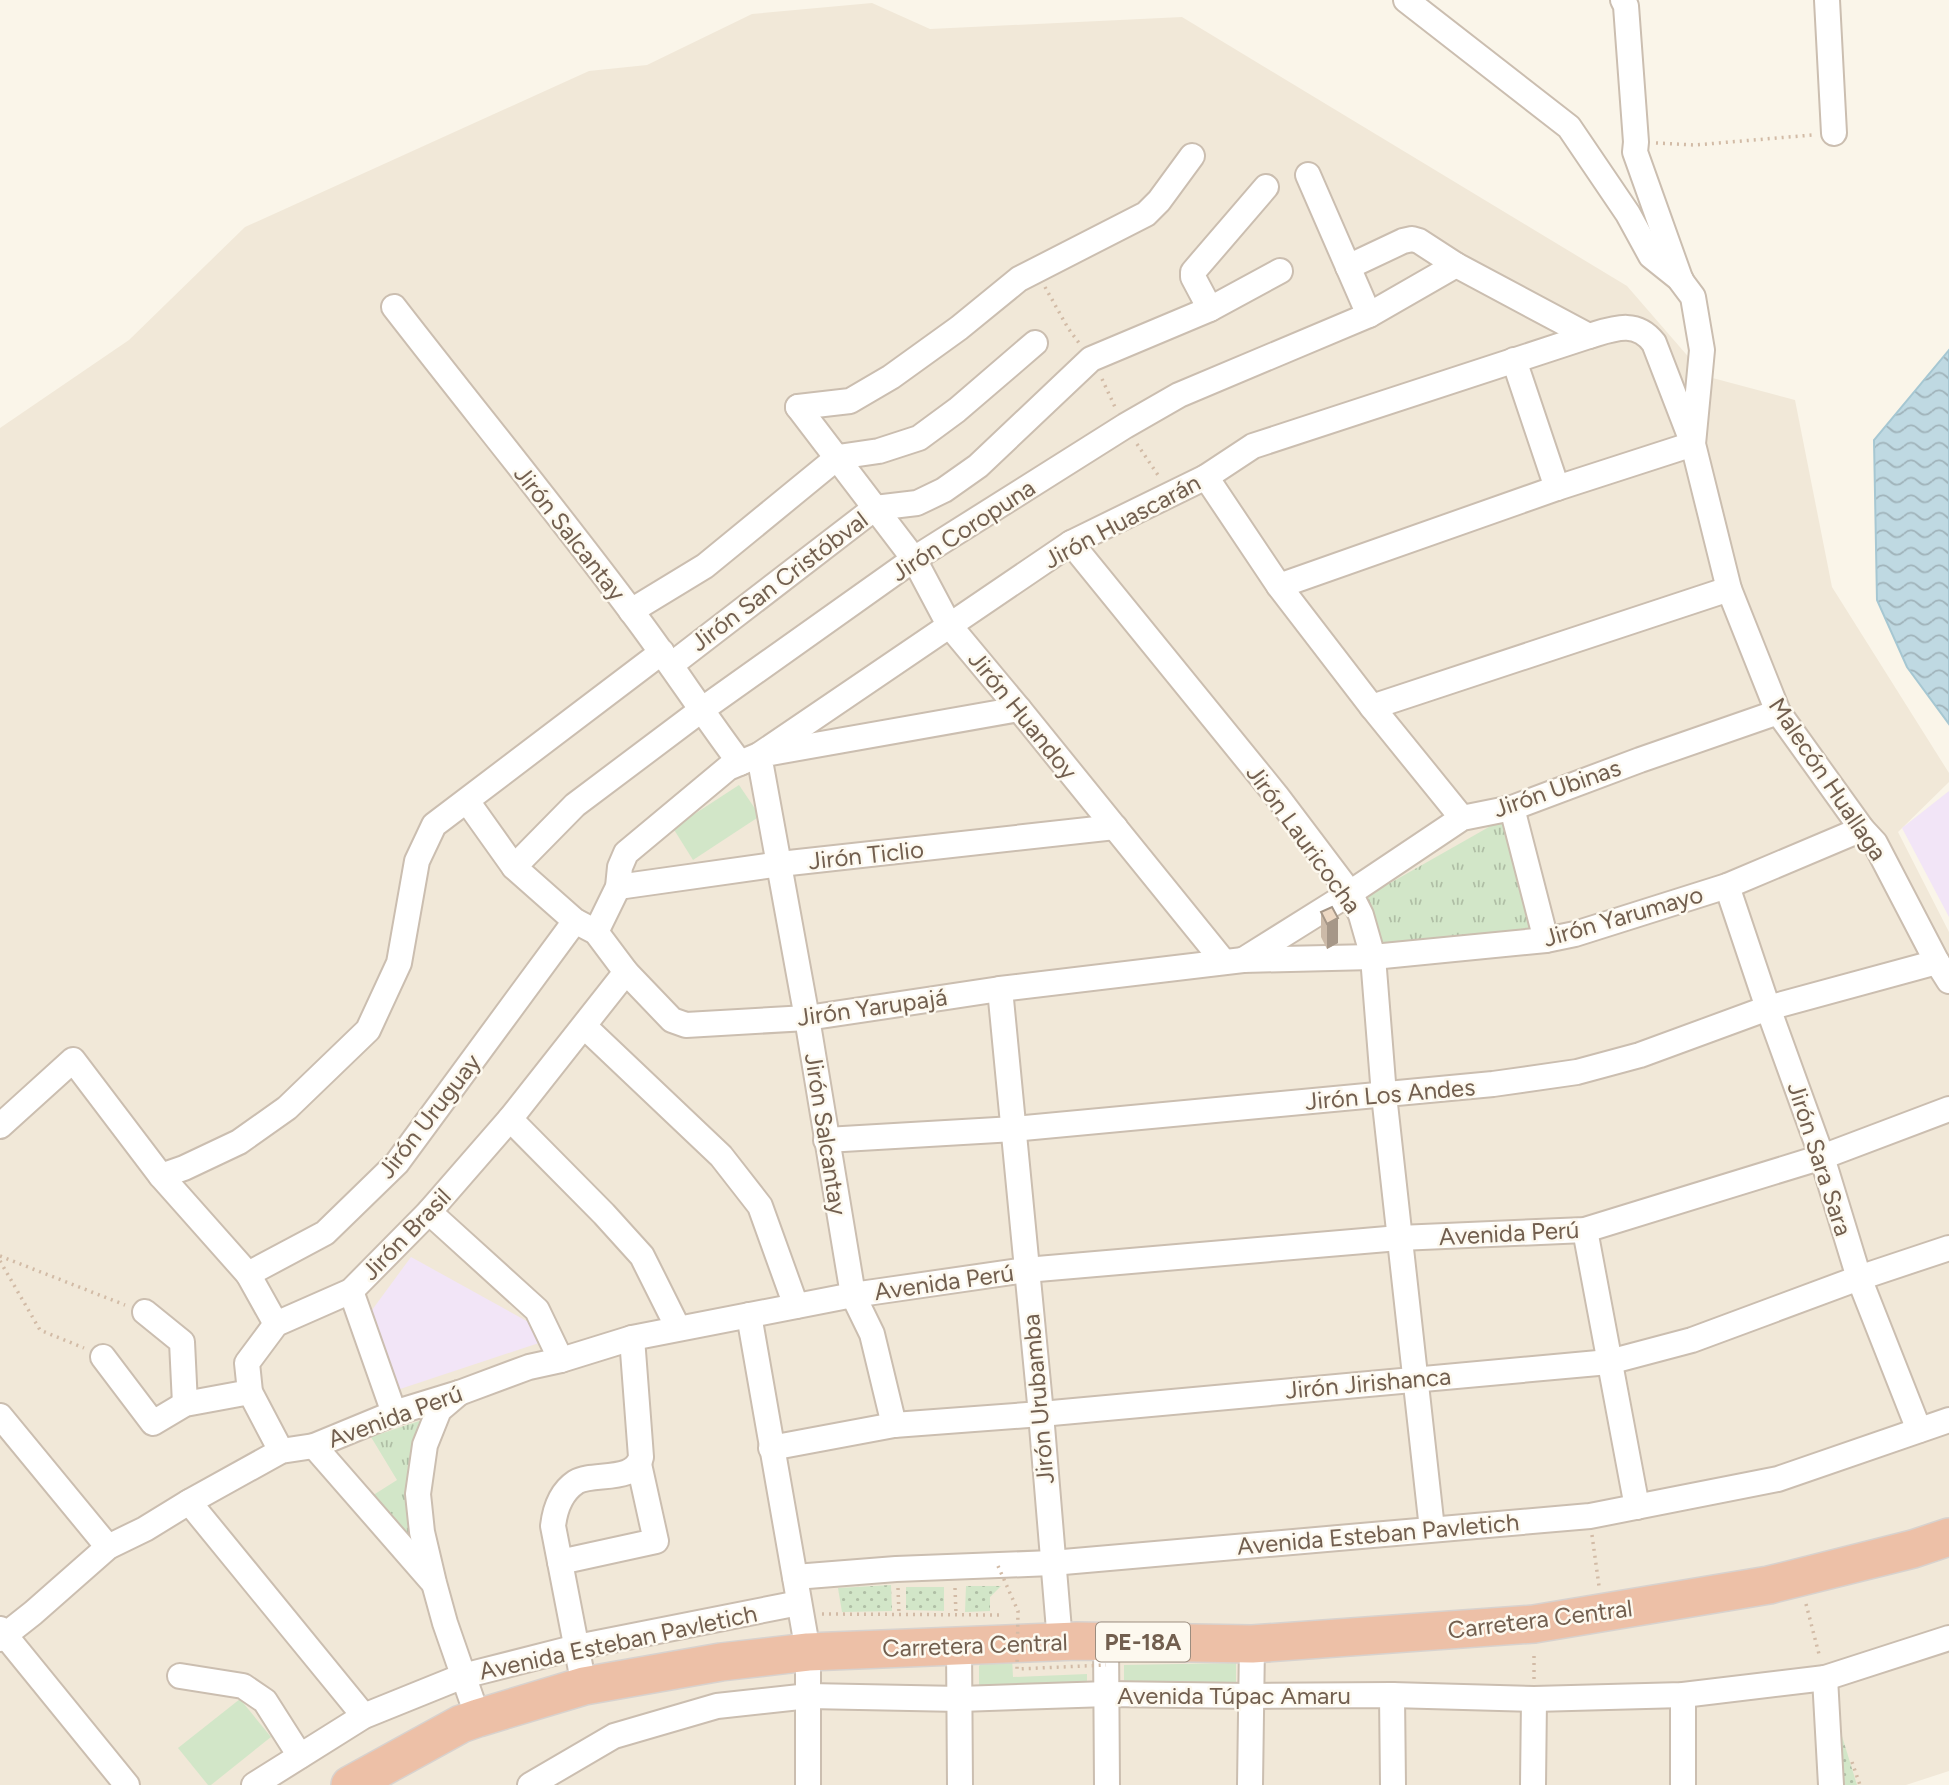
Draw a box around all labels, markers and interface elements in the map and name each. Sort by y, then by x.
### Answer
street label: Jirón Salcantay [508,460,632,607]
street label: Jirón Huascarán [1039,468,1205,574]
street label: Jirón Coropuna [886,473,1040,587]
street label: Jirón San Cristóbval [685,505,873,657]
street label: Jirón Huandoy [962,645,1084,785]
street label: Malecón Huallaga [1763,692,1893,866]
street label: Jirón Ubinas [1490,753,1624,823]
street label: Jirón Lauricocha [1240,759,1368,919]
street label: Jirón Ticlio [807,835,925,875]
street label: Jirón Yarumayo [1540,879,1706,953]
street label: Jirón Yarupajá [795,982,949,1032]
street label: Jirón Uruguay [371,1048,487,1184]
street label: Jirón Salcantay [799,1051,853,1218]
street label: Jirón Los Andes [1304,1072,1476,1116]
street label: Jirón Sara Sara [1782,1078,1858,1240]
street label: Jirón Brasil [355,1182,457,1286]
street label: Avenida Perú [1438,1215,1580,1251]
street label: Avenida Perú [872,1258,1016,1306]
street label: Jirón Urubamba [1016,1313,1060,1485]
street label: Jirón Jirishanca [1284,1361,1452,1405]
street label: Avenida Perú [324,1378,466,1454]
street label: Avenida Esteban Pavletich [1236,1507,1520,1561]
street label: Carretera Central [1446,1593,1634,1645]
street label: Avenida Esteban Pavletich [476,1598,760,1686]
road number: PE-18A [1096,1623,1190,1662]
street label: Carretera Central [882,1627,1068,1663]
street label: Avenida Túpac Amaru [1117,1681,1351,1710]

